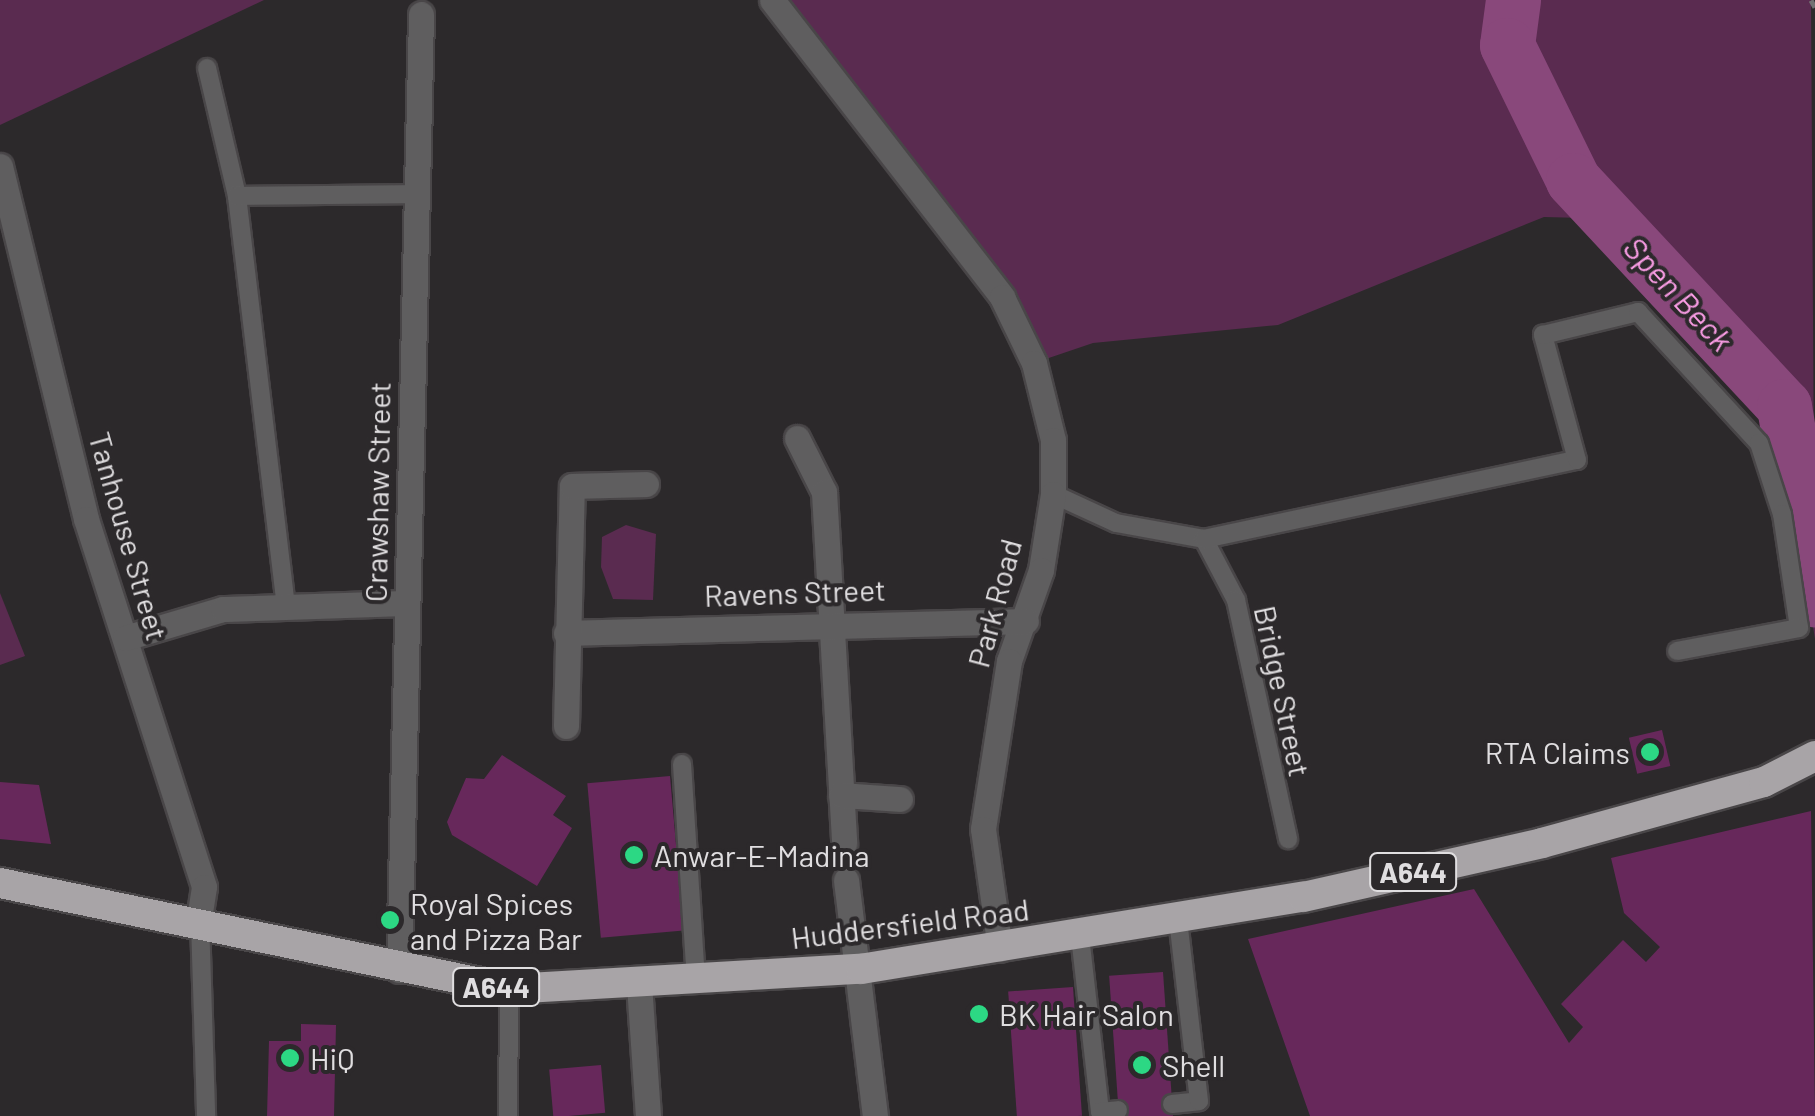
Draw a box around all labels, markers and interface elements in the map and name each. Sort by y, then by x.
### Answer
water label: Spen Beck [1616,228,1742,358]
street label: Crawshaw Street [357,382,397,602]
street label: Tanhouse Street [82,428,176,644]
street label: Park Road [960,535,1028,671]
street label: Ravens Street [704,571,886,613]
street label: Bridge Street [1247,602,1319,780]
place label: RTA Claims [1485,734,1630,770]
marker: RTA Claims [1639,741,1661,763]
place label: Anwar-E-Madina [654,837,870,873]
marker: Anwar-E-Madina [623,844,645,866]
road number: A644 [1368,849,1458,895]
place label: Royal Spices and Pizza Bar [410,885,582,956]
street label: Huddersfield Road [789,891,1031,955]
marker: Royal Spices and Pizza Bar [379,909,401,931]
road number: A644 [451,964,541,1010]
place label: BK Hair Salon [999,996,1174,1032]
marker: BK Hair Salon [968,1003,990,1025]
place label: HiQ [310,1040,355,1076]
marker: HiQ [279,1047,301,1069]
place label: Shell [1162,1047,1225,1083]
marker: Shell [1131,1054,1153,1076]

